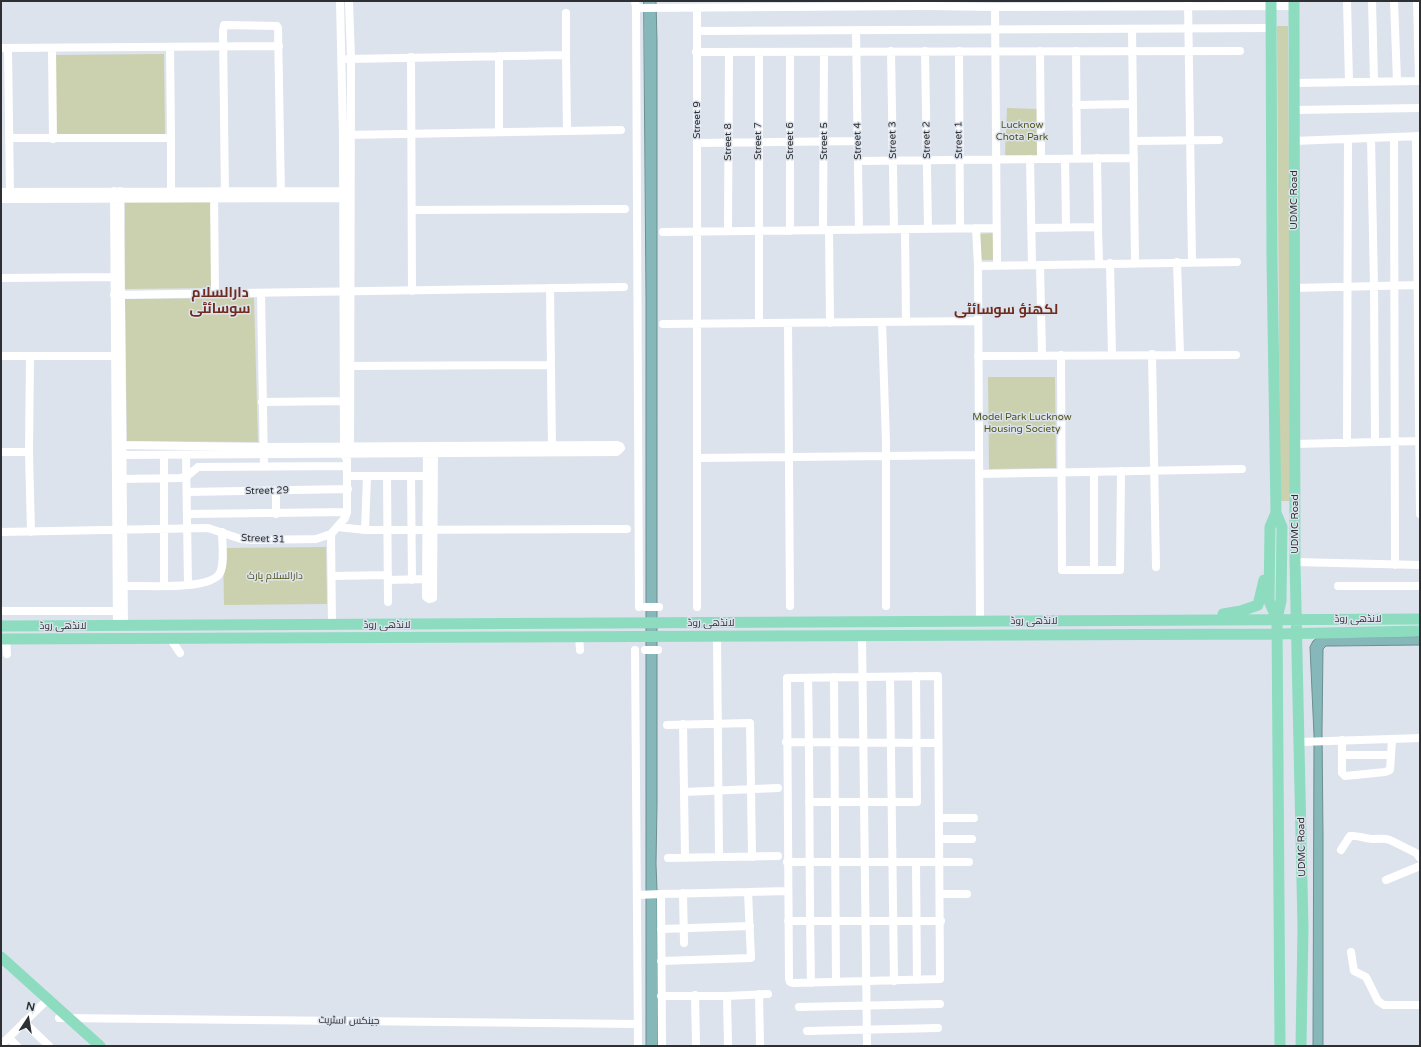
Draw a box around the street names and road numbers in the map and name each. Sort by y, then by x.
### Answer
street label: Street 9 [691,101,703,139]
street label: Street 3 [887,121,899,159]
street label: Street 2 [921,121,933,159]
street label: Street 1 [953,121,965,159]
street label: Street 7 [752,122,764,160]
street label: Street 6 [784,122,796,160]
street label: Street 5 [818,122,830,160]
street label: Street 4 [852,122,864,160]
street label: Street 8 [722,123,734,161]
street label: UDMC Road [1288,170,1300,230]
street label: Street 29 [245,485,289,497]
street label: UDMC Road [1289,494,1301,554]
street label: Street 31 [241,532,285,546]
street label: لانڈھی روڈ [1335,613,1381,625]
street label: لانڈھی روڈ [1011,615,1057,627]
street label: لانڈھی روڈ [688,617,734,629]
street label: لانڈھی روڈ [364,619,410,631]
street label: لانڈھی روڈ [40,620,86,632]
street label: UDMC Road [1295,817,1309,877]
street label: جینکس اسٹریٹ [318,1014,380,1028]

